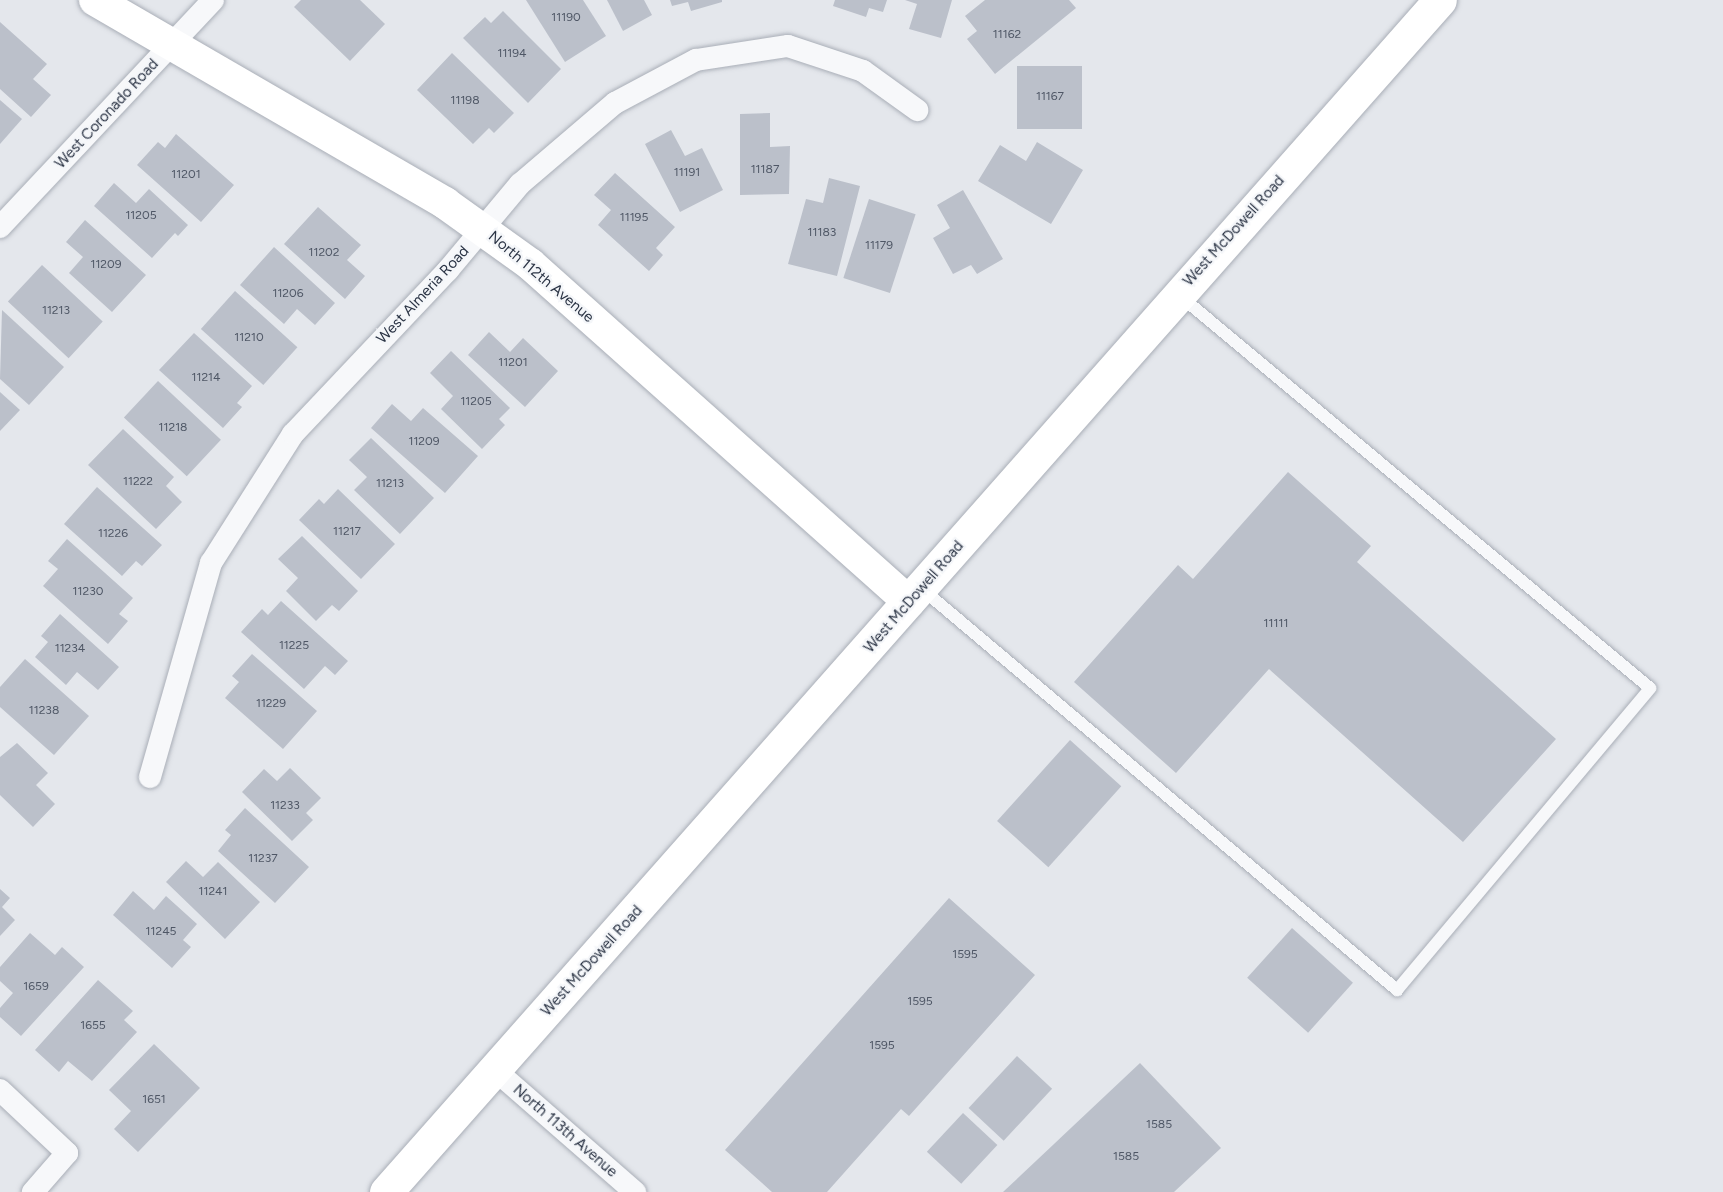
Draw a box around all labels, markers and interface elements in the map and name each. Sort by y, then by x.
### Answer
house number: 11190 [551,11,581,25]
house number: 11162 [993,28,1021,42]
house number: 11194 [497,47,527,61]
street label: West Coronado Road [52,55,162,173]
house number: 11167 [1036,90,1064,104]
house number: 11198 [450,94,480,108]
house number: 11187 [751,163,779,177]
house number: 11191 [674,166,700,180]
house number: 11201 [171,168,201,182]
street label: West McDowell Road [1180,172,1288,290]
house number: 11205 [125,209,157,223]
house number: 11195 [620,211,648,225]
house number: 11183 [808,226,836,240]
street label: North 112th Avenue [485,228,597,326]
house number: 11179 [865,239,893,253]
street label: West Almeria Road [373,242,473,348]
house number: 11202 [308,246,340,260]
house number: 11209 [90,258,122,272]
house number: 11206 [272,287,304,301]
house number: 11213 [42,304,70,318]
house number: 11210 [234,331,264,345]
house number: 11201 [498,356,528,370]
house number: 11214 [191,371,221,385]
house number: 11205 [460,395,492,409]
house number: 11218 [159,421,187,435]
house number: 11209 [408,435,440,449]
house number: 11222 [123,475,153,489]
house number: 11213 [376,477,404,491]
house number: 11217 [333,525,361,539]
house number: 11226 [98,527,128,541]
street label: West McDowell Road [860,537,968,657]
house number: 11230 [73,585,103,599]
house number: 11111 [1264,617,1288,631]
house number: 11225 [279,639,309,653]
house number: 11234 [55,642,85,656]
house number: 11229 [256,697,286,711]
house number: 11238 [29,704,59,718]
house number: 11233 [270,799,300,813]
house number: 11237 [248,852,278,866]
house number: 11241 [198,885,228,899]
street label: West McDowell Road [538,902,646,1020]
house number: 11245 [146,925,176,939]
house number: 1595 [952,948,978,962]
house number: 1659 [23,980,49,994]
house number: 1595 [907,995,933,1009]
house number: 1655 [80,1019,106,1033]
house number: 1595 [869,1039,895,1053]
street label: North 113th Avenue [509,1081,621,1181]
house number: 1651 [142,1093,166,1107]
house number: 1585 [1146,1118,1172,1132]
house number: 1585 [1113,1150,1139,1164]

